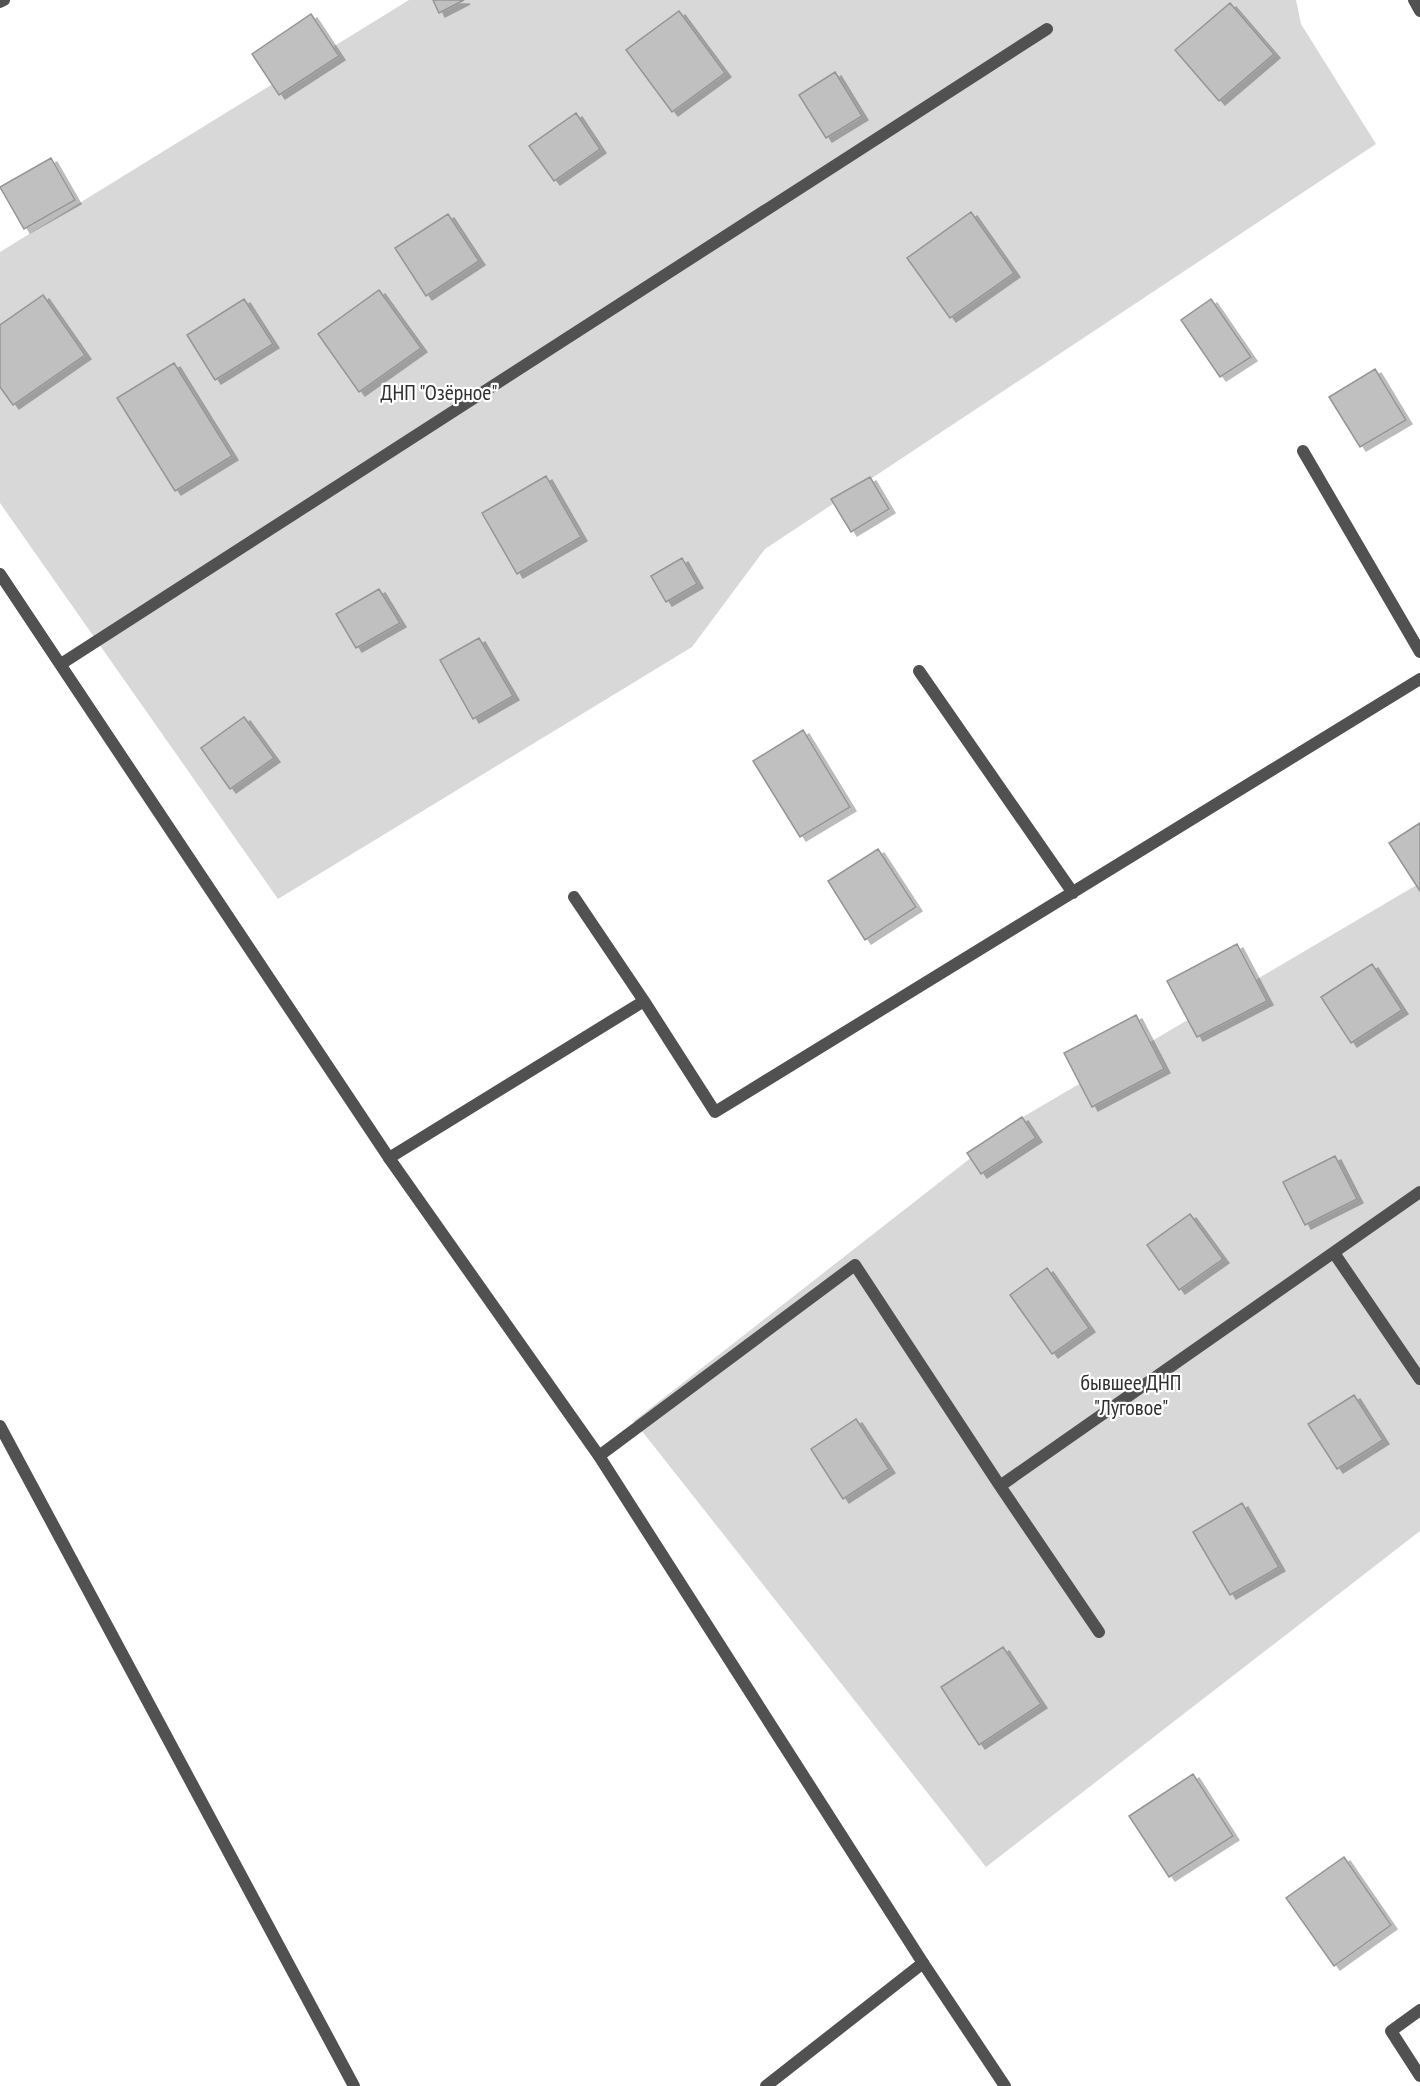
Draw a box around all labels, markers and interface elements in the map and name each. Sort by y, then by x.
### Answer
park label: ДНП "Озёрное" [381,378,497,406]
park label: бывшее ДНП "Луговое" [1081,1368,1181,1421]

